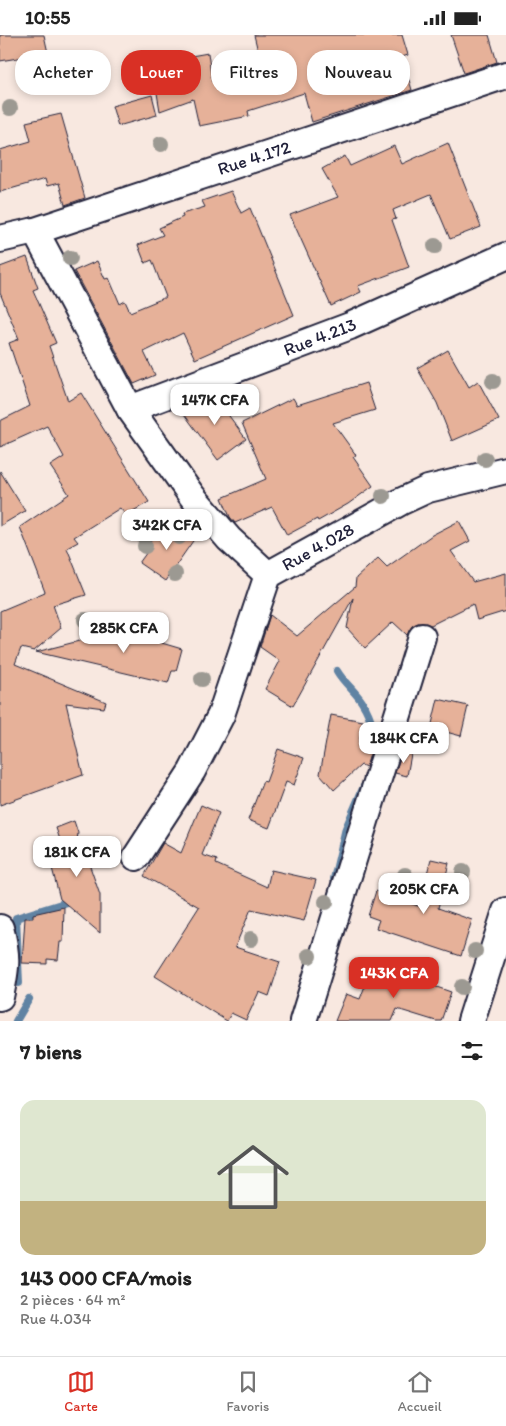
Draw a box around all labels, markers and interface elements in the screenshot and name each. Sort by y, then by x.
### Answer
text: 10:55 [25,6,70,29]
chip: Acheter [15,50,111,95]
chip: Louer [121,50,201,95]
chip: Filtres [211,50,297,95]
chip: Nouveau [307,50,410,95]
street label: Rue 4.172 [215,136,294,180]
street label: Rue 4.213 [280,313,360,361]
pin: 147K CFA [163,383,267,426]
text: 147K CFA [181,390,249,409]
pin: 342K CFA [115,509,219,551]
text: 342K CFA [132,515,202,534]
street label: Rue 4.028 [278,518,358,576]
pin: 285K CFA [72,611,176,654]
text: 285K CFA [90,618,158,637]
pin: 184K CFA [352,721,456,764]
text: 184K CFA [370,728,438,747]
pin: 181K CFA [25,835,129,878]
text: 181K CFA [44,842,110,861]
pin: 205K CFA [372,873,476,915]
text: 205K CFA [389,879,459,898]
pin: 143K CFA [342,957,446,999]
text: 143K CFA [360,963,428,982]
icon: filters [458,1037,486,1065]
text: 7 biens [20,1039,82,1064]
icon: home [208,1132,298,1222]
text: 143 000 CFA/mois [20,1265,192,1290]
text: 2 pièces · 64 m² [20,1290,125,1309]
text: Rue 4.034 [20,1309,91,1328]
tab: Carte [64,1368,98,1415]
tab: Favoris [227,1368,269,1415]
tab: Accueil [398,1368,442,1415]

